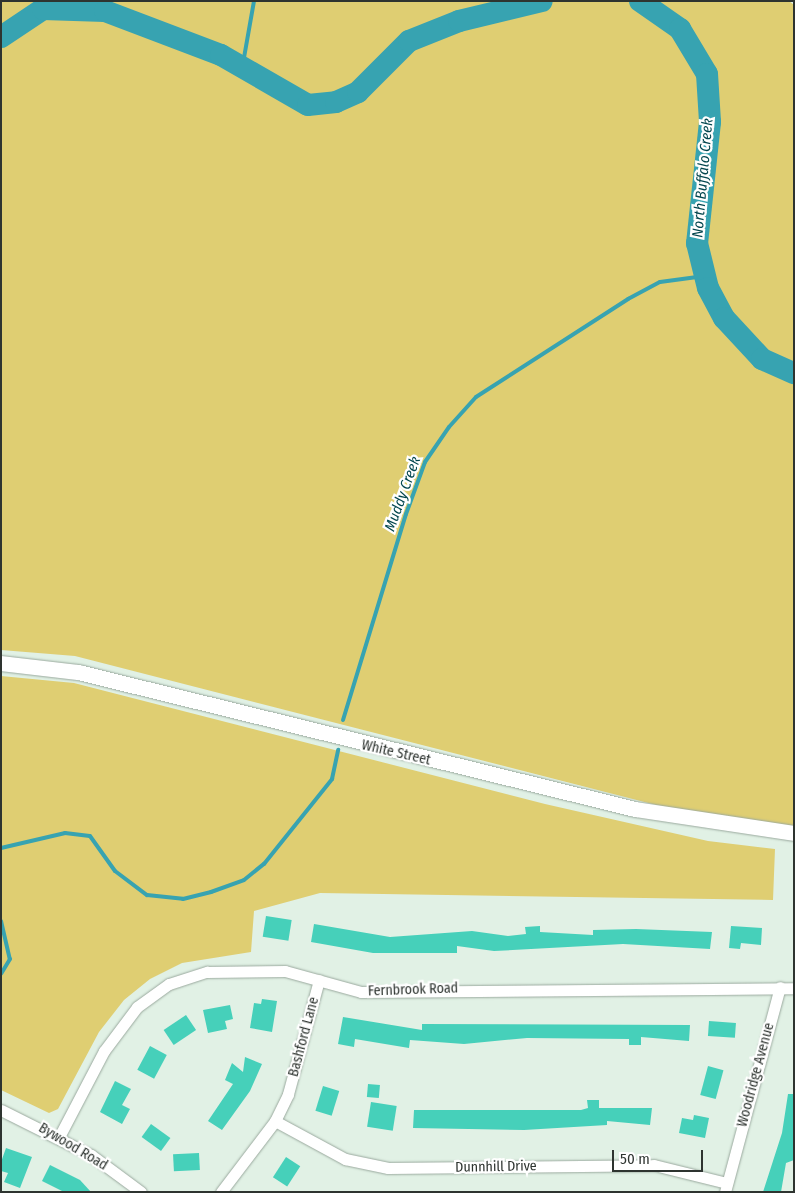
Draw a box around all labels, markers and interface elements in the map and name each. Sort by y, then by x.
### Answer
water label: North Buffalo Creek [689,118,717,238]
water label: Muddy Creek [381,454,425,534]
street label: White Street [360,737,432,769]
street label: Fernbrook Road [368,980,458,1000]
street label: Bashford Lane [285,995,323,1079]
street label: Woodridge Avenue [734,1021,778,1129]
street label: Bywood Road [35,1120,111,1174]
scale bar [615,1140,706,1172]
text: 50 m [620,1150,650,1168]
street label: Dunnhill Drive [455,1158,537,1176]

